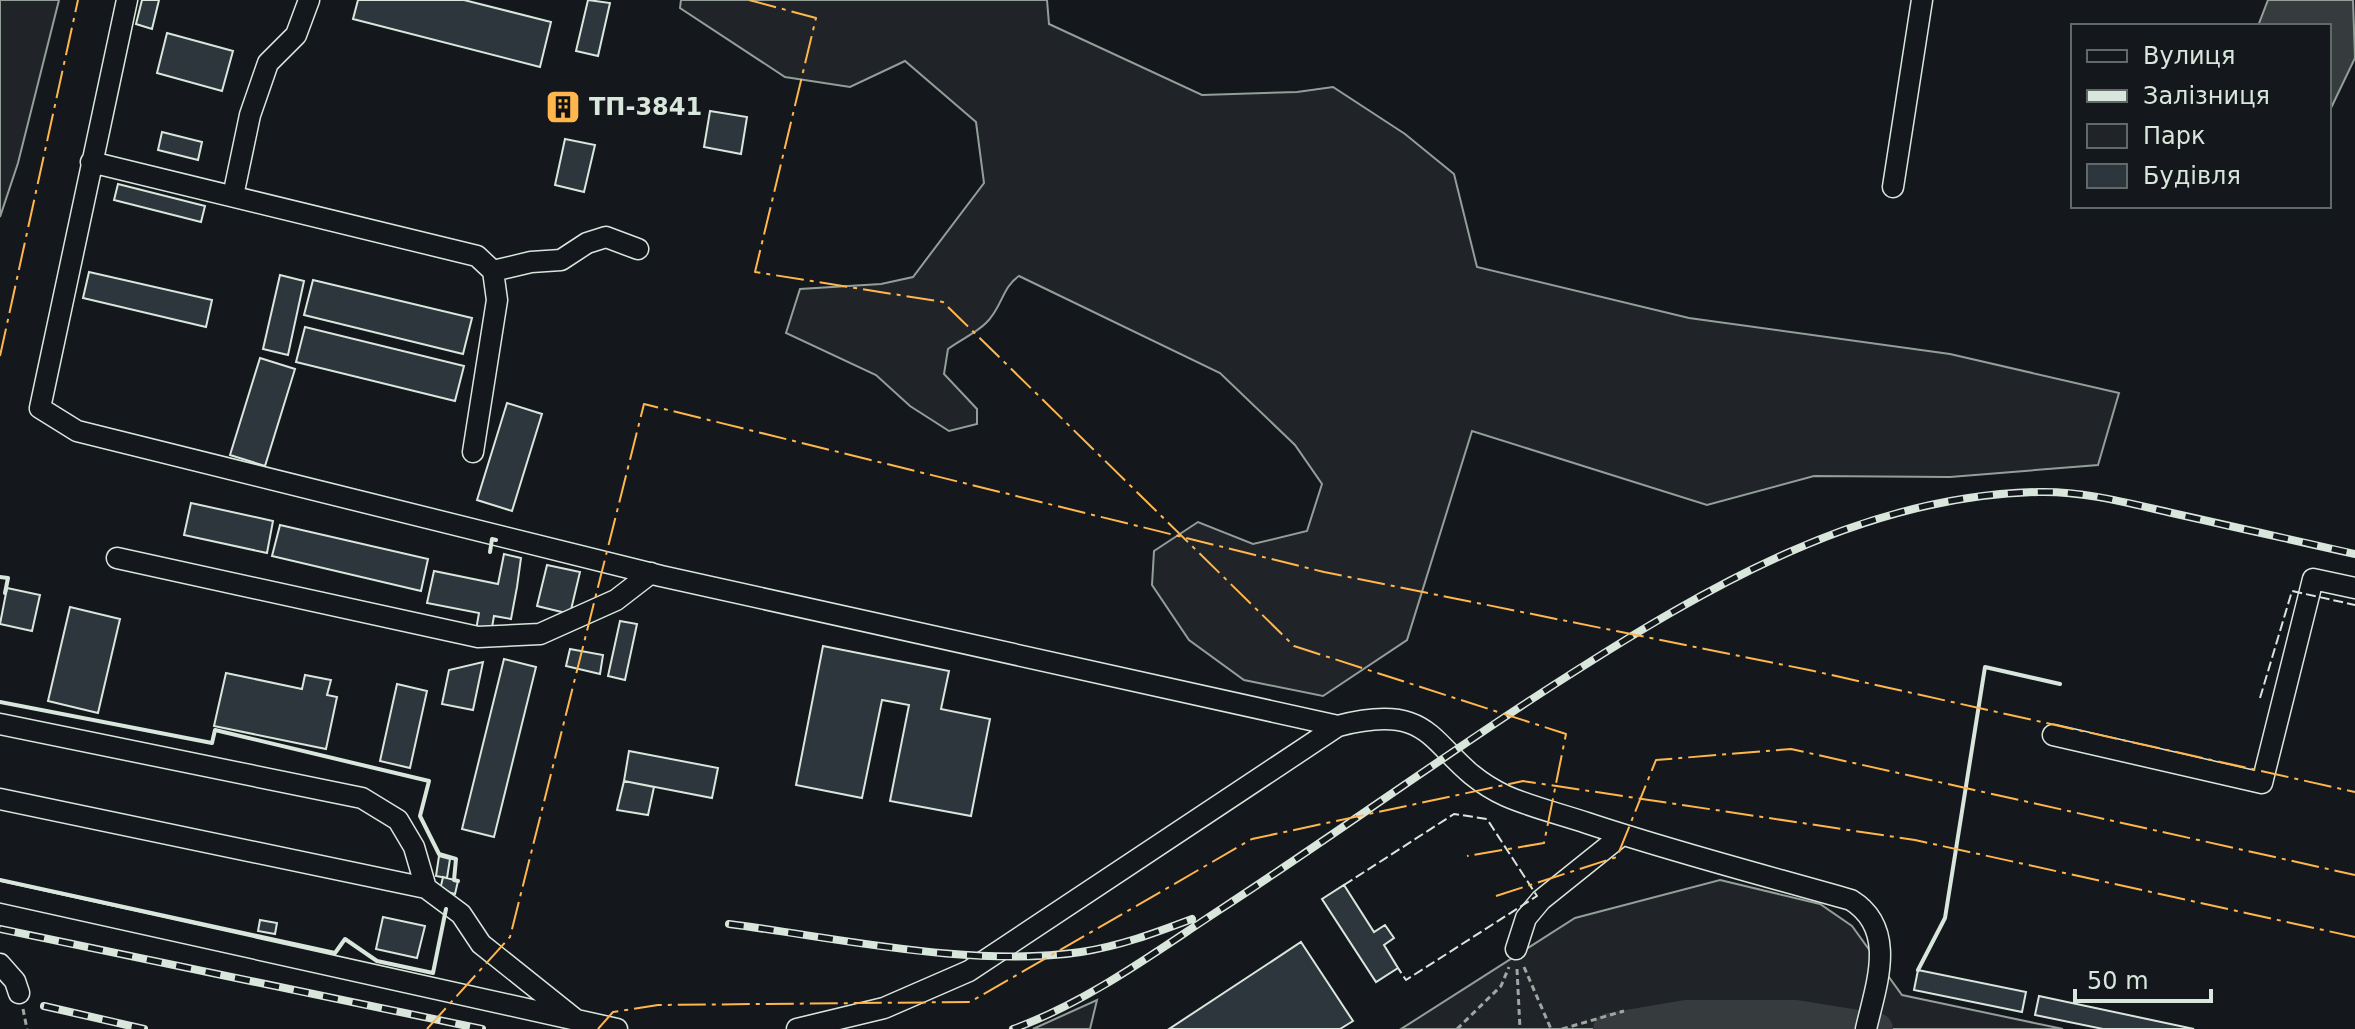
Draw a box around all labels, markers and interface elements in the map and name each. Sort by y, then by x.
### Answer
legend [2071,24,2331,208]
text: Вулиця [2143,42,2235,70]
text: Залізниця [2143,82,2270,110]
building icon: ТП-3841 [544,88,582,126]
place label: ТП-3841 [589,93,702,121]
text: Парк [2143,122,2205,150]
text: Будівля [2143,162,2241,190]
scale bar [2075,953,2211,1003]
text: 50 m [2087,967,2149,995]

